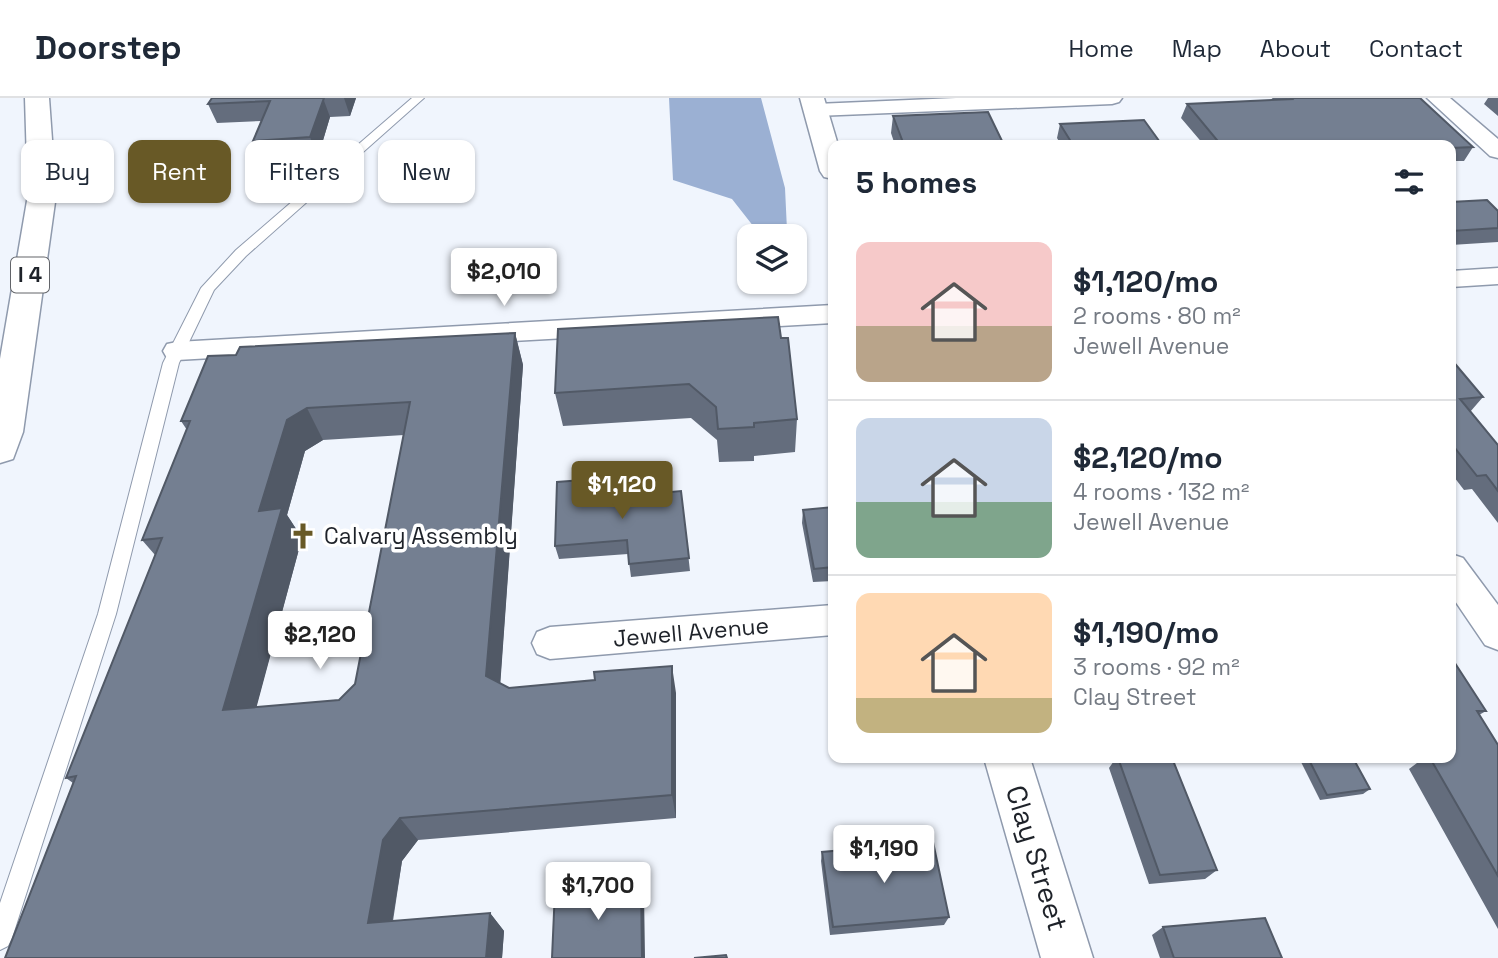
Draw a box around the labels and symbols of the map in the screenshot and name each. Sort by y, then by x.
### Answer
pin: $2,010 [447,248,561,308]
road number: I 4 [11,258,49,292]
pin: $1,120 [565,462,679,521]
church icon: Calvary Assembly [288,521,318,551]
place label: Calvary Assembly [324,521,518,551]
street label: Jewell Avenue [612,610,770,654]
pin: $2,120 [263,612,377,671]
street label: Clay Street [998,781,1076,935]
pin: $1,190 [827,826,941,885]
pin: $1,700 [541,862,655,922]

